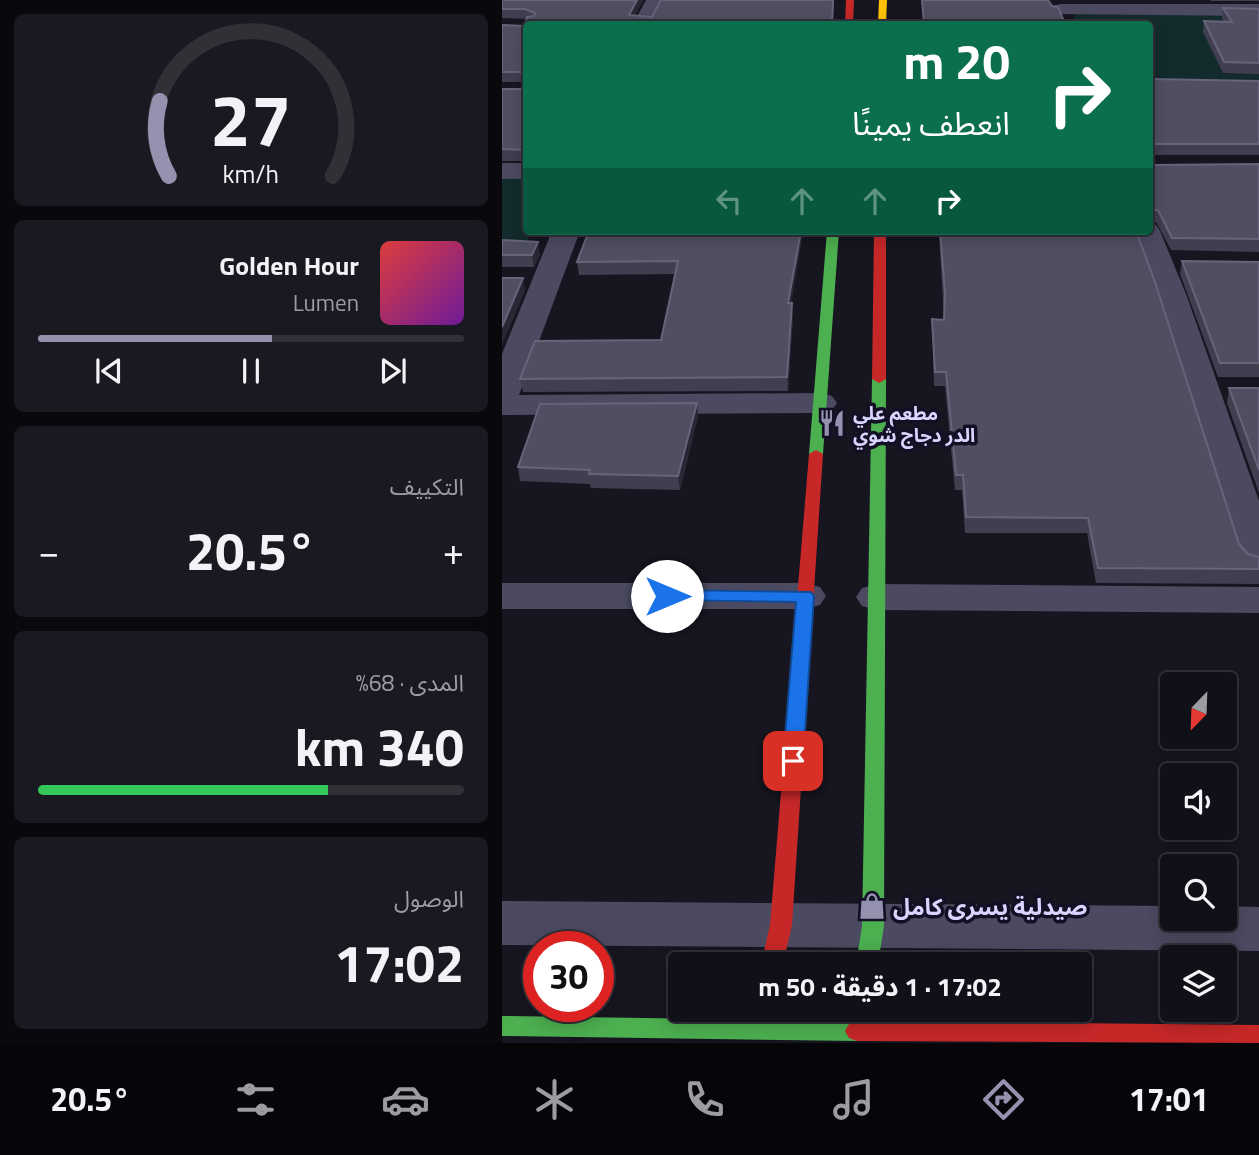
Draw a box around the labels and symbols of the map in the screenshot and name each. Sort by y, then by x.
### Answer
place label: مطعم علي الدر دجاج شوي [853,398,975,450]
restaurant icon: مطعم علي الدر دجاج شوي [817,408,847,438]
position arrow [630,559,704,633]
north arrow [1160,672,1237,749]
pin [763,731,823,791]
place label: صيدلية يسرى كامل [893,889,1087,924]
shop icon: صيدلية يسرى كامل [857,891,887,921]
speed limit sign: 30 [523,931,614,1022]

